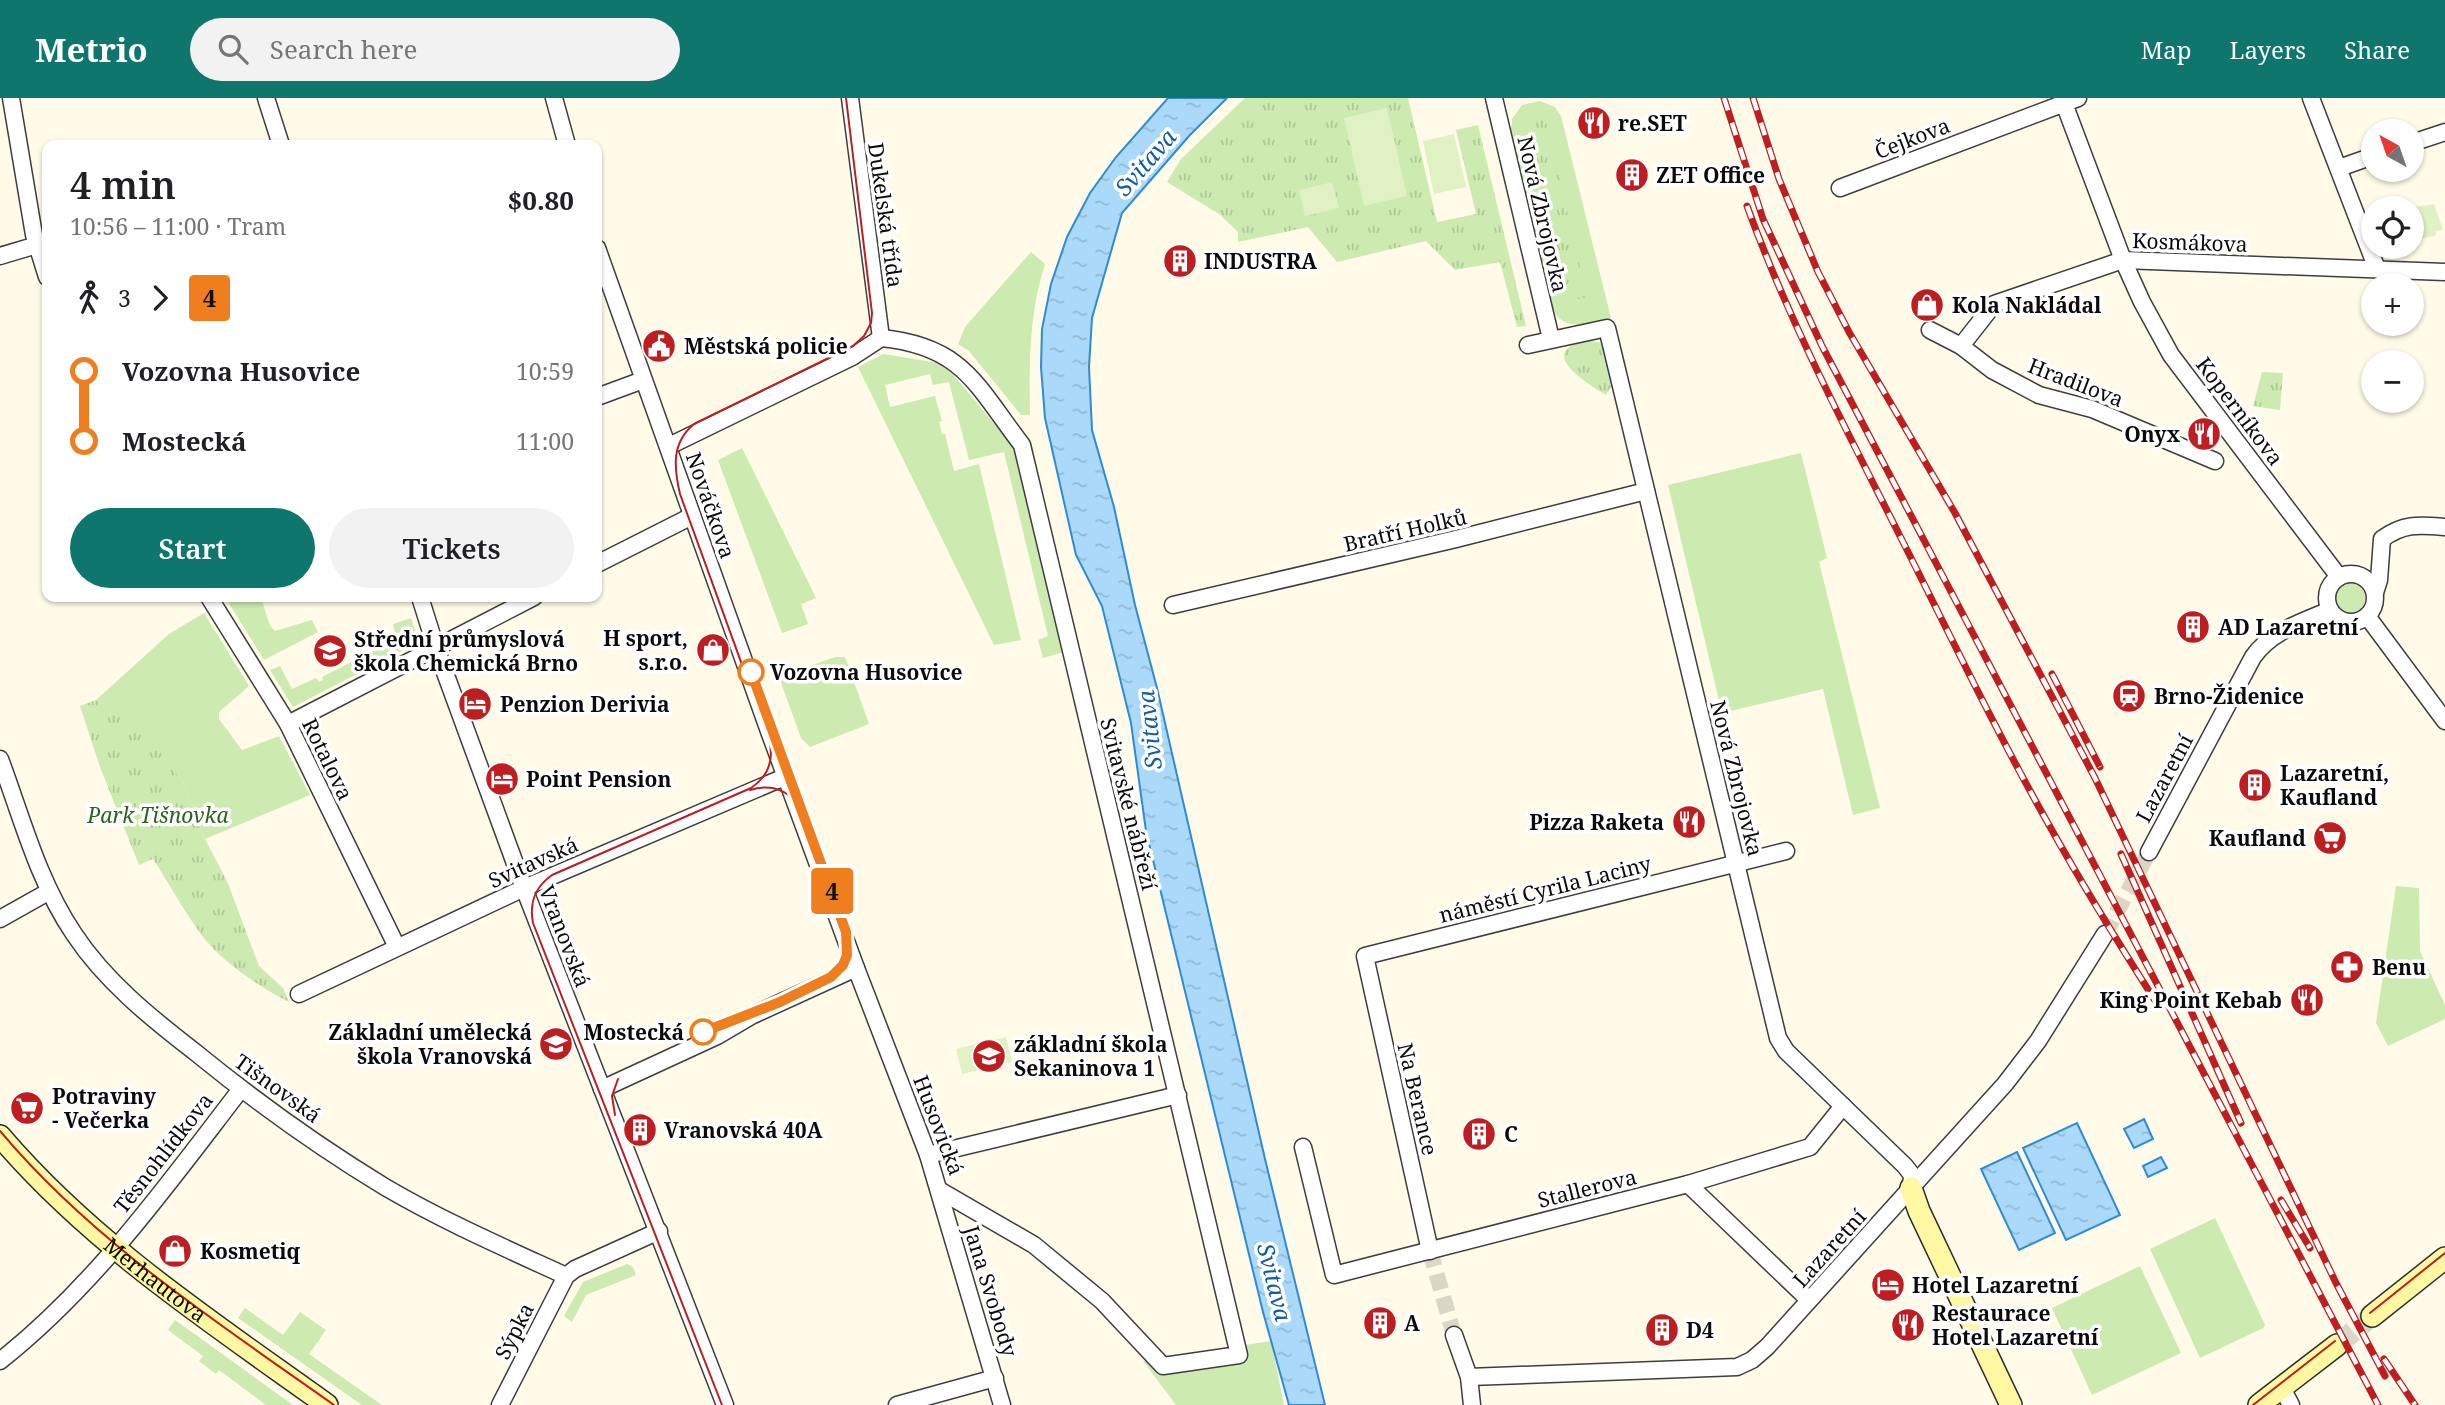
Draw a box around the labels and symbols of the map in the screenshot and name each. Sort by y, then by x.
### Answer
restaurant icon: re.SET [1575,104,1613,142]
place label: re.SET [1618,109,1687,137]
street label: Čejkova [1870,111,1954,165]
north arrow [2361,119,2424,182]
water label: Svitava [1107,121,1184,202]
street label: Nová Zbrojovka [1511,133,1575,295]
street label: Dukelská třída [862,141,910,289]
building icon: ZET Office [1613,156,1651,194]
place label: ZET Office [1656,161,1765,189]
street label: Kosmákova [2132,226,2248,258]
building icon: INDUSTRA [1161,242,1199,280]
place label: INDUSTRA [1204,247,1317,275]
shop icon: Kola Nakládal [1908,286,1946,324]
place label: Kola Nakládal [1952,291,2102,319]
public building icon: Městská policie [640,327,678,365]
place label: Městská policie [684,332,848,360]
street label: Hradilova [2024,351,2128,413]
street label: Koperníkova [2190,351,2290,471]
restaurant icon: Onyx [2185,415,2223,453]
place label: Onyx [2124,420,2180,448]
street label: Nováčkova [680,448,742,562]
street label: Bratří Holků [1341,502,1469,558]
building icon: AD Lazaretní [2174,608,2212,646]
place label: AD Lazaretní [2218,613,2359,641]
place label: H sport, s.r.o. [603,624,688,676]
place label: Střední průmyslová škola Chemická Brno [354,625,578,677]
shop icon: H sport, s.r.o. [694,631,732,669]
school or university icon: Střední průmyslová škola Chemická Brno [311,632,349,670]
place label: Vozovna Husovice [770,658,963,686]
marker: Vozovna Husovice [738,659,764,685]
station icon: Brno-Židenice [2110,677,2148,715]
place label: Brno-Židenice [2154,682,2304,710]
hotel icon: Penzion Derivia [456,685,494,723]
water label: Svitava [1129,688,1169,771]
place label: Penzion Derivia [500,690,670,718]
street label: Nová Zbrojovka [1704,697,1770,859]
street label: Rotalova [296,713,360,805]
street label: Svitavské nábřeží [1094,715,1164,893]
street label: Lazaretní [2129,729,2199,827]
place label: Lazaretní, Kaufland [2280,759,2389,811]
hotel icon: Point Pension [483,760,521,798]
place label: Point Pension [526,765,671,793]
building icon: Lazaretní, Kaufland [2236,766,2274,804]
park label: Park Tišnovka [86,801,230,829]
restaurant icon: Pizza Raketa [1670,803,1708,841]
place label: Pizza Raketa [1529,808,1664,836]
supermarket icon: Kaufland [2311,819,2349,857]
place label: Kaufland [2209,824,2306,852]
street label: Svitavská [484,830,582,894]
street label: náměstí Cyrila Laciny [1436,849,1654,929]
line badge: 4 [809,868,855,914]
street label: Vranovská [533,881,597,991]
pharmacy icon: Benu [2328,948,2366,986]
place label: Benu [2372,953,2426,981]
restaurant icon: King Point Kebab [2288,981,2326,1019]
place label: King Point Kebab [2099,986,2282,1014]
place label: Základní umělecká škola Vranovská [328,1018,532,1070]
place label: Mostecká [583,1018,684,1046]
marker: Mostecká [690,1019,716,1045]
school or university icon: Základní umělecká škola Vranovská [537,1025,575,1063]
place label: základní škola Sekaninova 1 [1014,1030,1168,1082]
school or university icon: základní škola Sekaninova 1 [970,1037,1008,1075]
street label: Na Berance [1391,1040,1445,1158]
street label: Tišnovská [229,1047,327,1129]
street label: Husovická [907,1071,971,1179]
place label: Potraviny - Večerka [52,1082,157,1134]
street label: Těsnohlídkova [107,1087,219,1219]
supermarket icon: Potraviny - Večerka [8,1089,46,1127]
building icon: Vranovská 40A [621,1111,659,1149]
building icon: C [1460,1115,1498,1153]
place label: Vranovská 40A [664,1116,823,1144]
place label: C [1504,1120,1518,1148]
street label: Stallerova [1535,1162,1639,1214]
street label: Lazaretní [1786,1203,1872,1293]
street label: Jana Svobody [957,1221,1024,1360]
street label: Merhautova [98,1231,212,1328]
shop icon: Kosmetiq [156,1232,194,1270]
place label: Kosmetiq [200,1237,301,1265]
water label: Svitava [1250,1240,1300,1325]
hotel icon: Hotel Lazaretní [1869,1266,1907,1304]
place label: Hotel Lazaretní [1912,1271,2079,1299]
street label: Sýpka [488,1298,540,1364]
place label: Restaurace Hotel Lazaretní [1932,1299,2099,1351]
building icon: A [1361,1304,1399,1342]
restaurant icon: Restaurace Hotel Lazaretní [1889,1306,1927,1344]
place label: A [1404,1309,1420,1337]
building icon: D4 [1643,1311,1681,1349]
place label: D4 [1686,1316,1714,1344]

